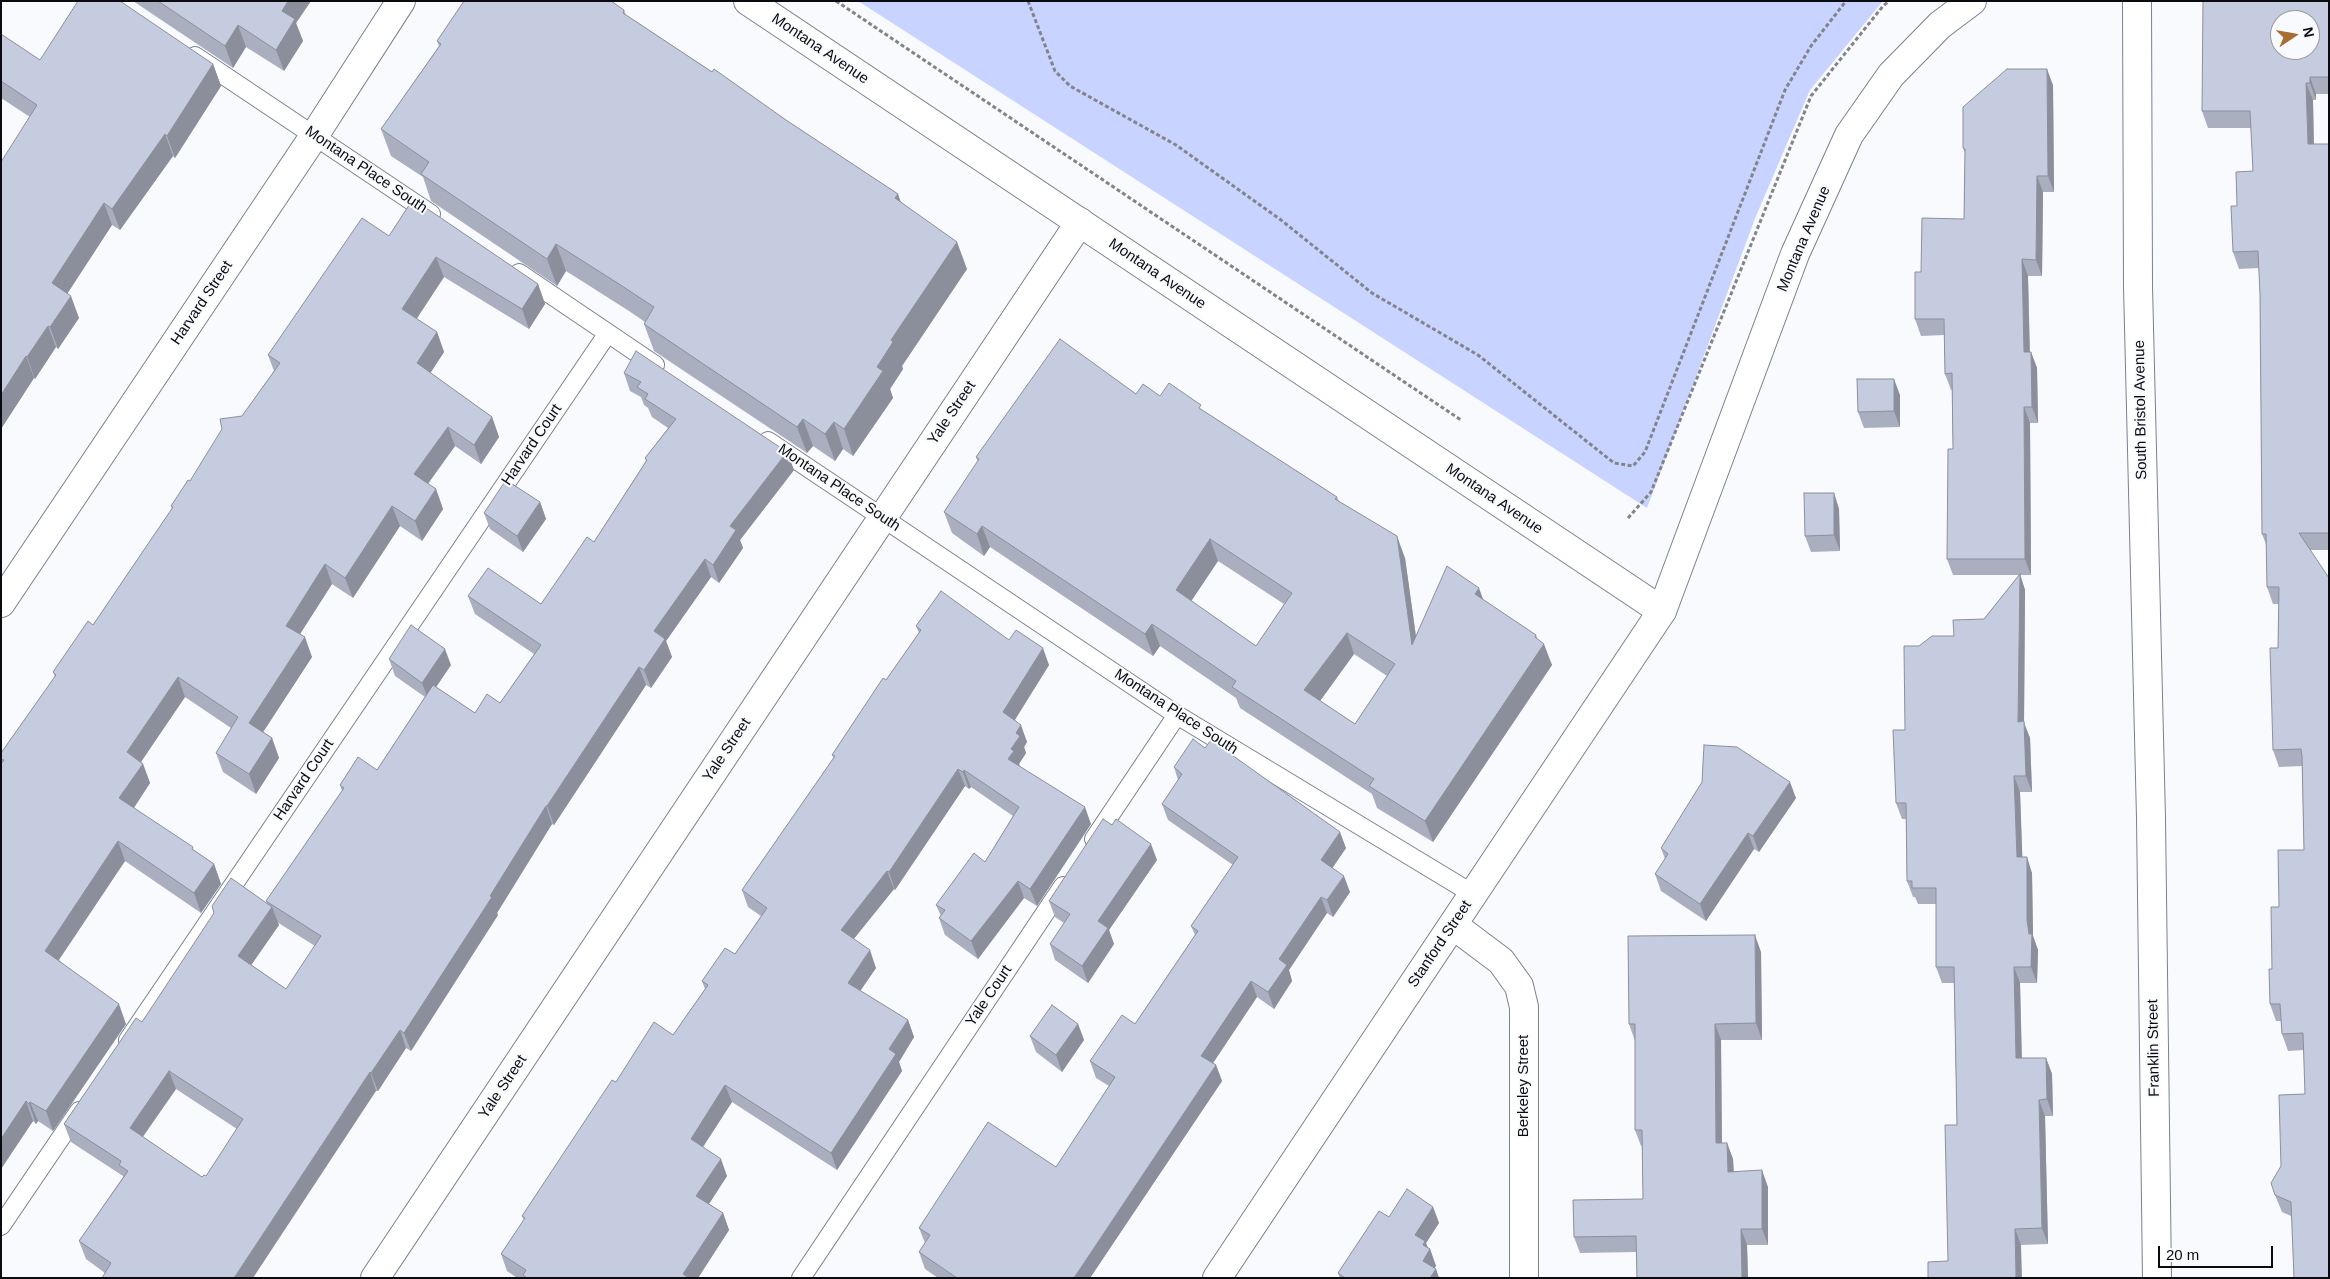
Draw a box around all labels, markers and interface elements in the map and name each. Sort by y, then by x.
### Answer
street label: Montana Avenue [768,10,872,88]
north arrow [2270,10,2320,60]
text: N [2300,25,2318,39]
street label: Montana Place South [302,122,430,218]
street label: Montana Avenue [1774,183,1834,295]
street label: Montana Avenue [1105,235,1209,313]
street label: Harvard Street [167,258,237,348]
street label: South Bristol Avenue [2131,340,2151,480]
street label: Yale Street [924,378,980,448]
street label: Harvard Court [498,401,566,489]
street label: Montana Place South [775,440,903,536]
street label: Montana Avenue [1442,460,1546,538]
street label: Montana Place South [1111,665,1241,759]
street label: Yale Street [699,715,755,785]
street label: Harvard Court [270,736,338,824]
street label: Stanford Street [1404,897,1476,991]
street label: Yale Court [962,962,1016,1030]
street label: Franklin Street [2144,999,2164,1097]
street label: Berkeley Street [1515,1035,1533,1137]
street label: Yale Street [475,1052,531,1122]
scale bar [2160,1236,2275,1268]
text: 20 m [2166,1246,2199,1263]

